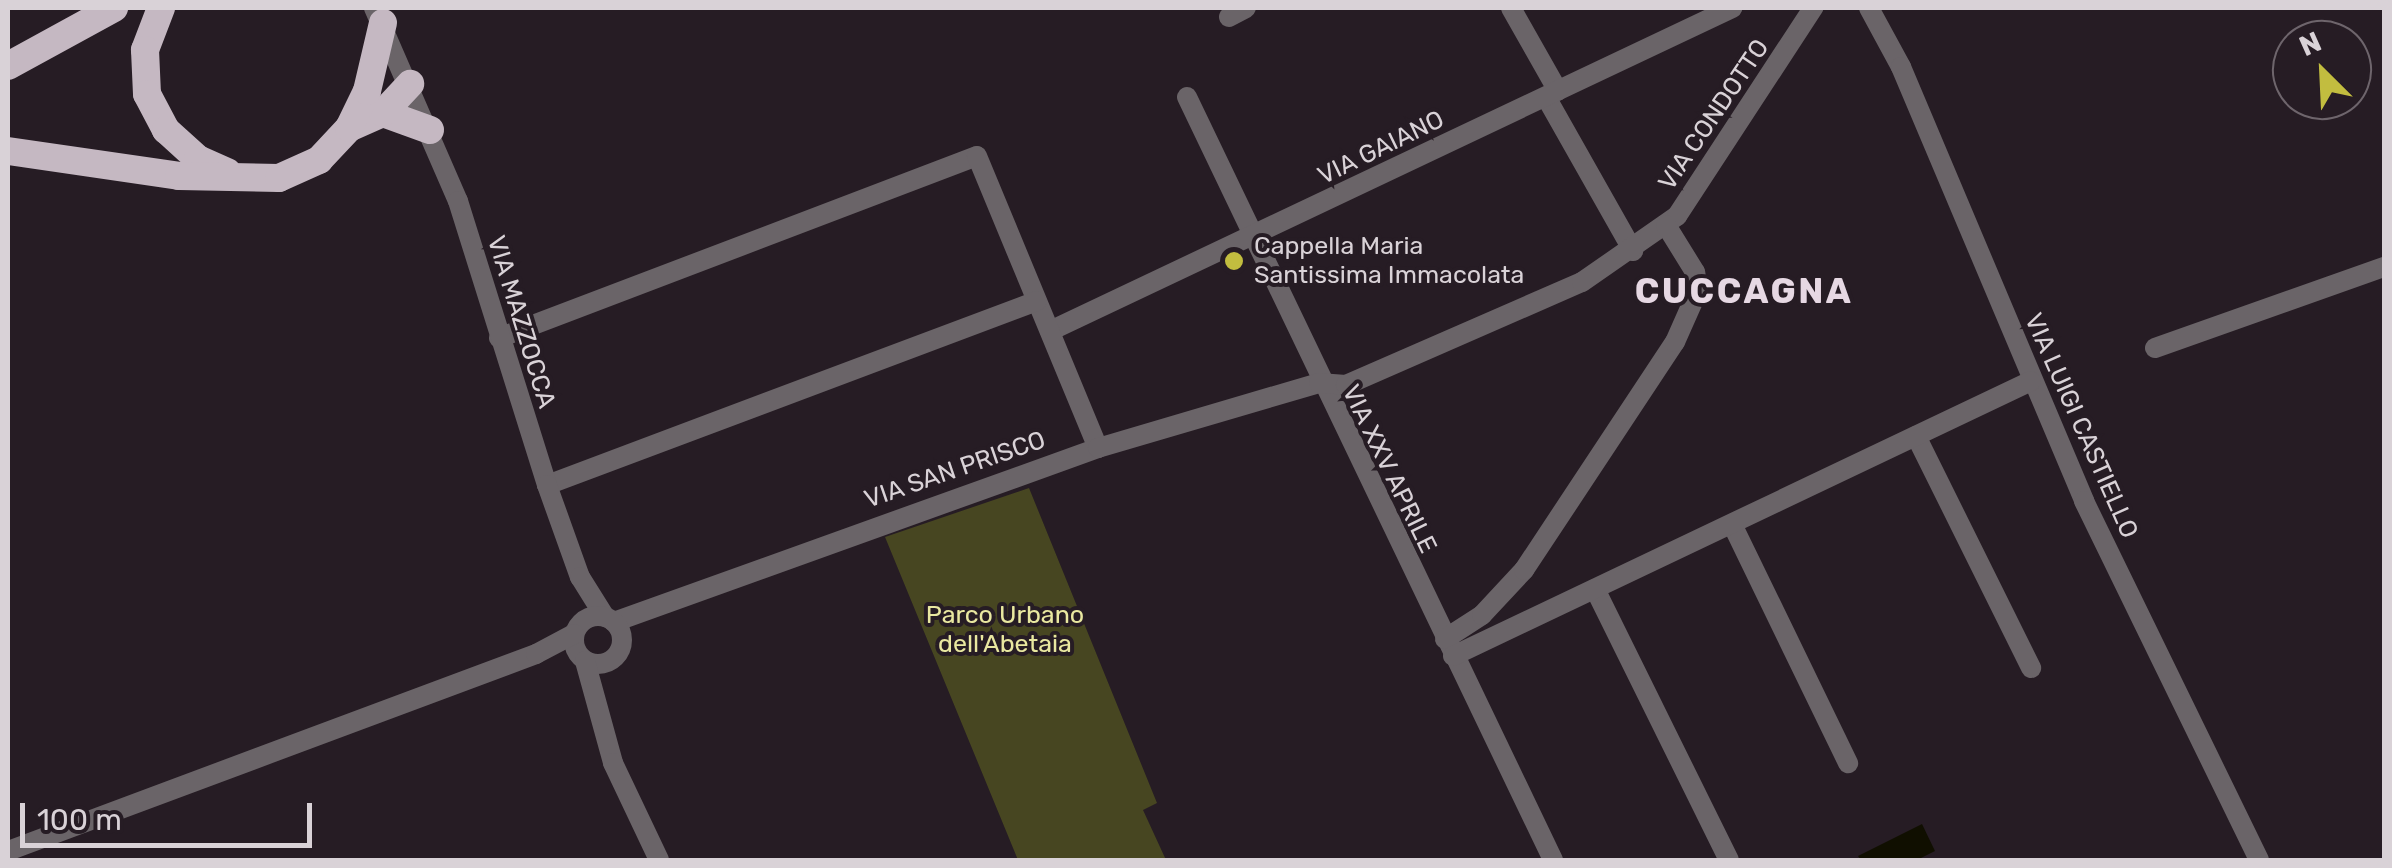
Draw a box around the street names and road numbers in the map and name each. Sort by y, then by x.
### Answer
street label: VIA CONDOTTO [1652,34,1776,196]
street label: VIA GAIANO [1313,104,1449,192]
street label: VIA MAZZOCCA [480,232,562,412]
street label: VIA LUIGI CASTIELLO [2018,309,2144,543]
street label: VIA XXV APRILE [1335,379,1443,559]
street label: VIA SAN PRISCO [860,425,1050,515]

